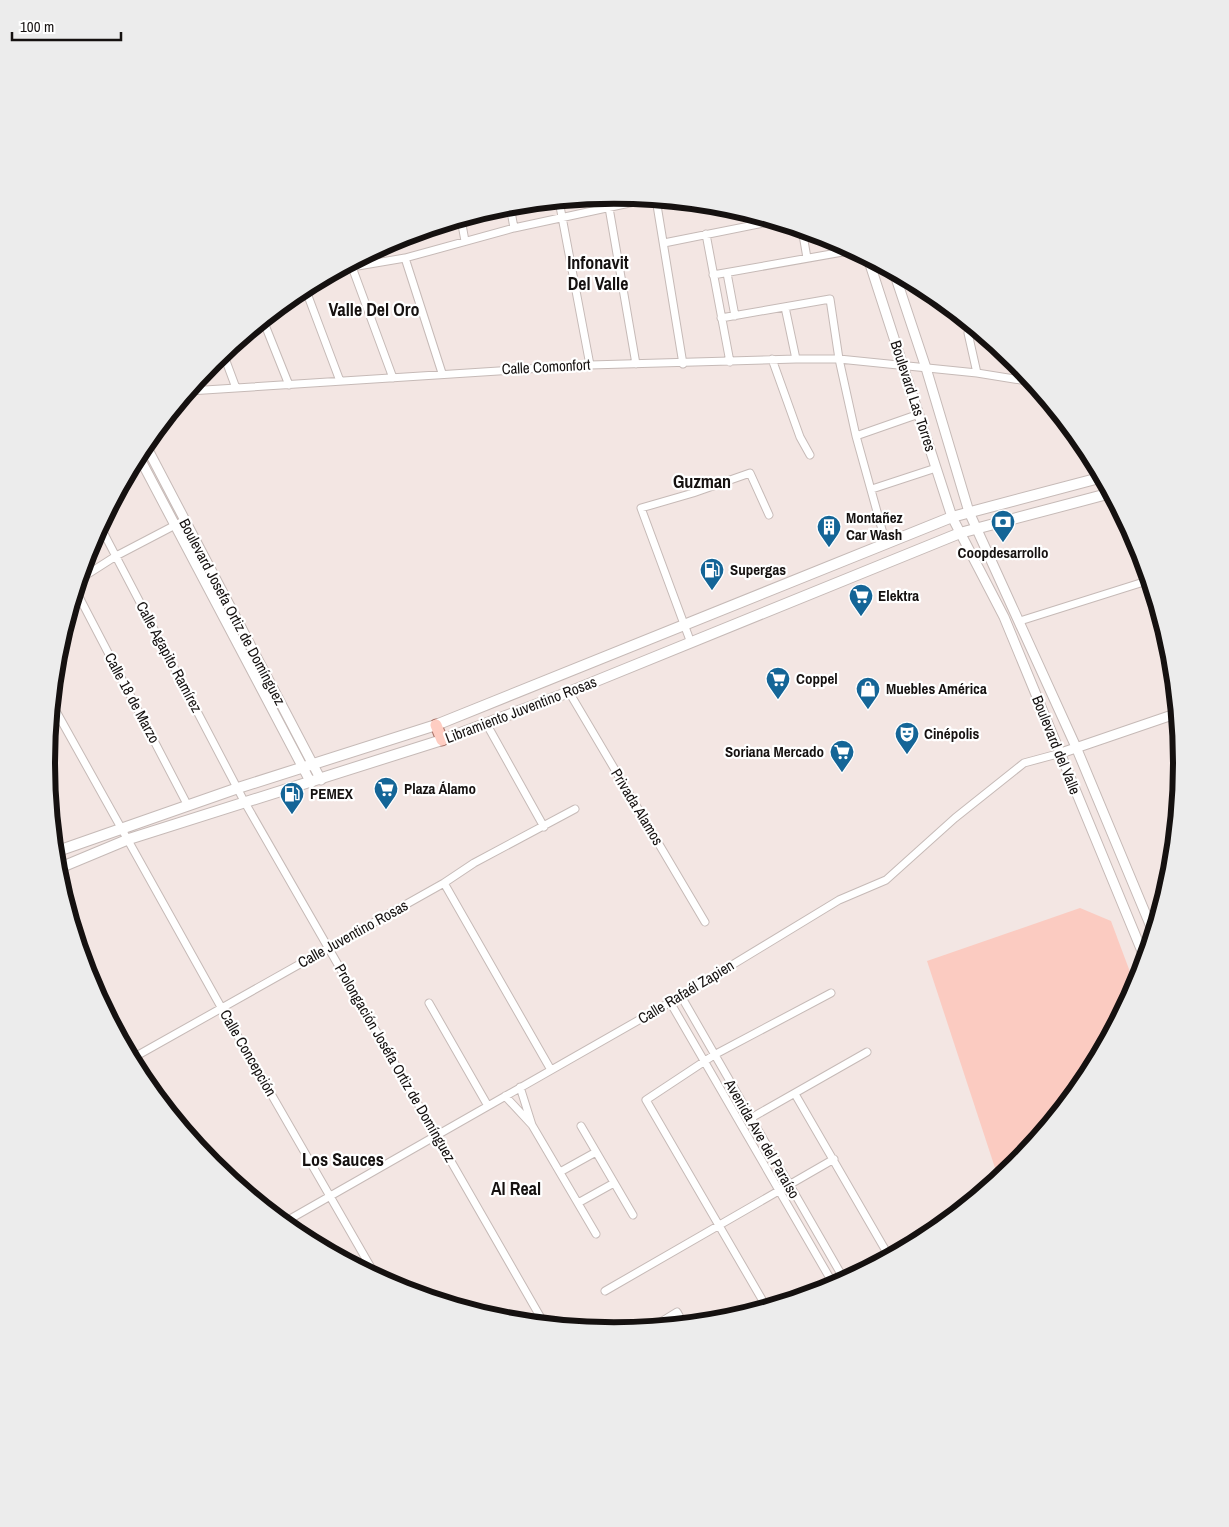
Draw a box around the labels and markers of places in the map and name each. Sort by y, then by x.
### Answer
place label: Montañez Car Wash [846,507,903,545]
bank icon: Coopdesarrollo [990,509,1016,543]
building icon: Montañez Car Wash [816,514,842,548]
place label: Coopdesarrollo [958,542,1048,563]
fuel station icon: Supergas [699,557,725,591]
place label: Supergas [730,559,786,580]
supermarket icon: Elektra [848,583,874,617]
place label: Elektra [878,585,919,606]
supermarket icon: Coppel [765,666,791,700]
place label: Coppel [796,668,838,689]
shop icon: Muebles América [855,676,881,710]
place label: Muebles América [886,678,987,699]
theatre icon: Cinépolis [894,721,920,755]
place label: Cinépolis [924,723,980,744]
supermarket icon: Soriana Mercado [829,739,855,773]
place label: Soriana Mercado [725,741,824,762]
supermarket icon: Plaza Álamo [373,776,399,810]
place label: Plaza Álamo [404,778,476,799]
fuel station icon: PEMEX [279,781,305,815]
place label: PEMEX [310,783,354,804]

